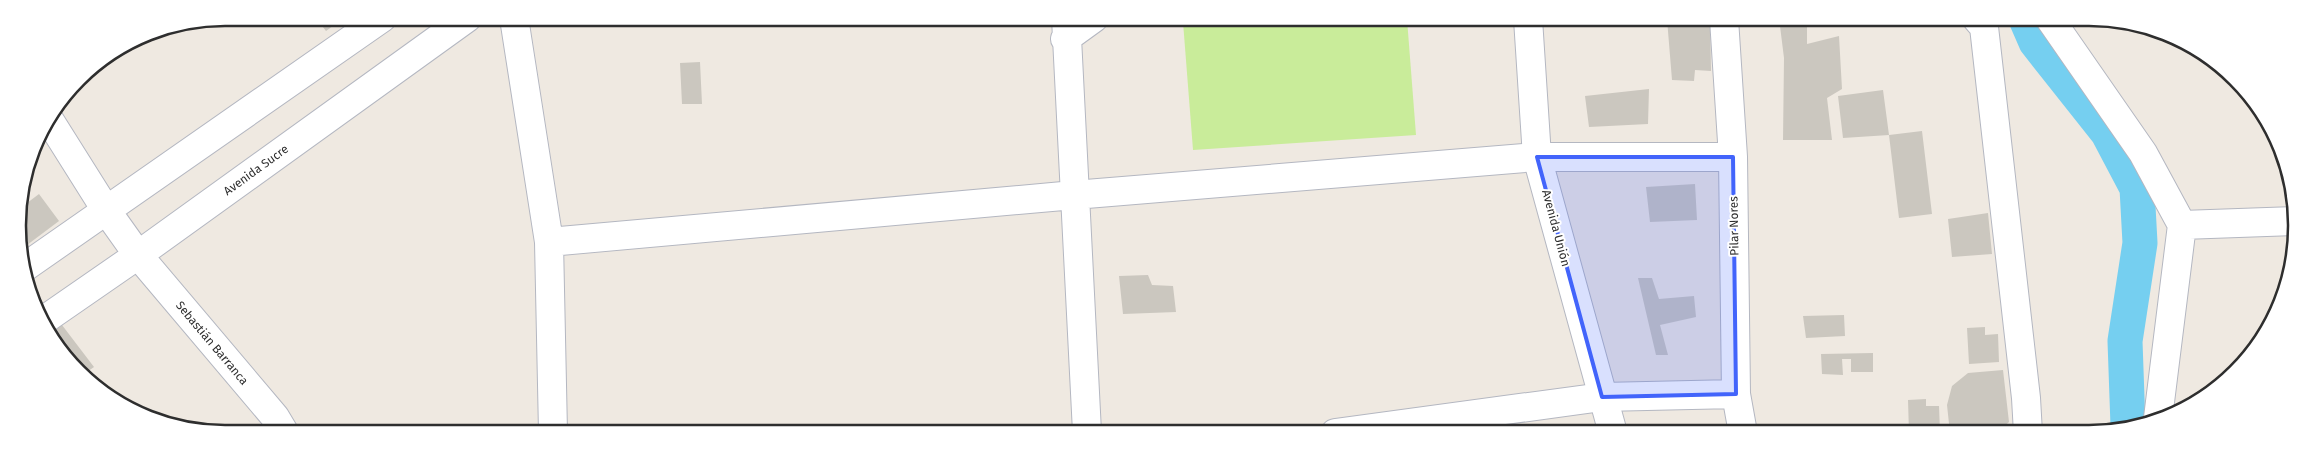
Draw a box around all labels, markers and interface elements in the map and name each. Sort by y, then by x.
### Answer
street label: Avenida Sucre [221,142,291,198]
street label: Avenida Unión [1539,188,1573,268]
street label: Pilar Nores [1726,196,1742,256]
street label: Sebastián Barranca [173,298,251,388]

